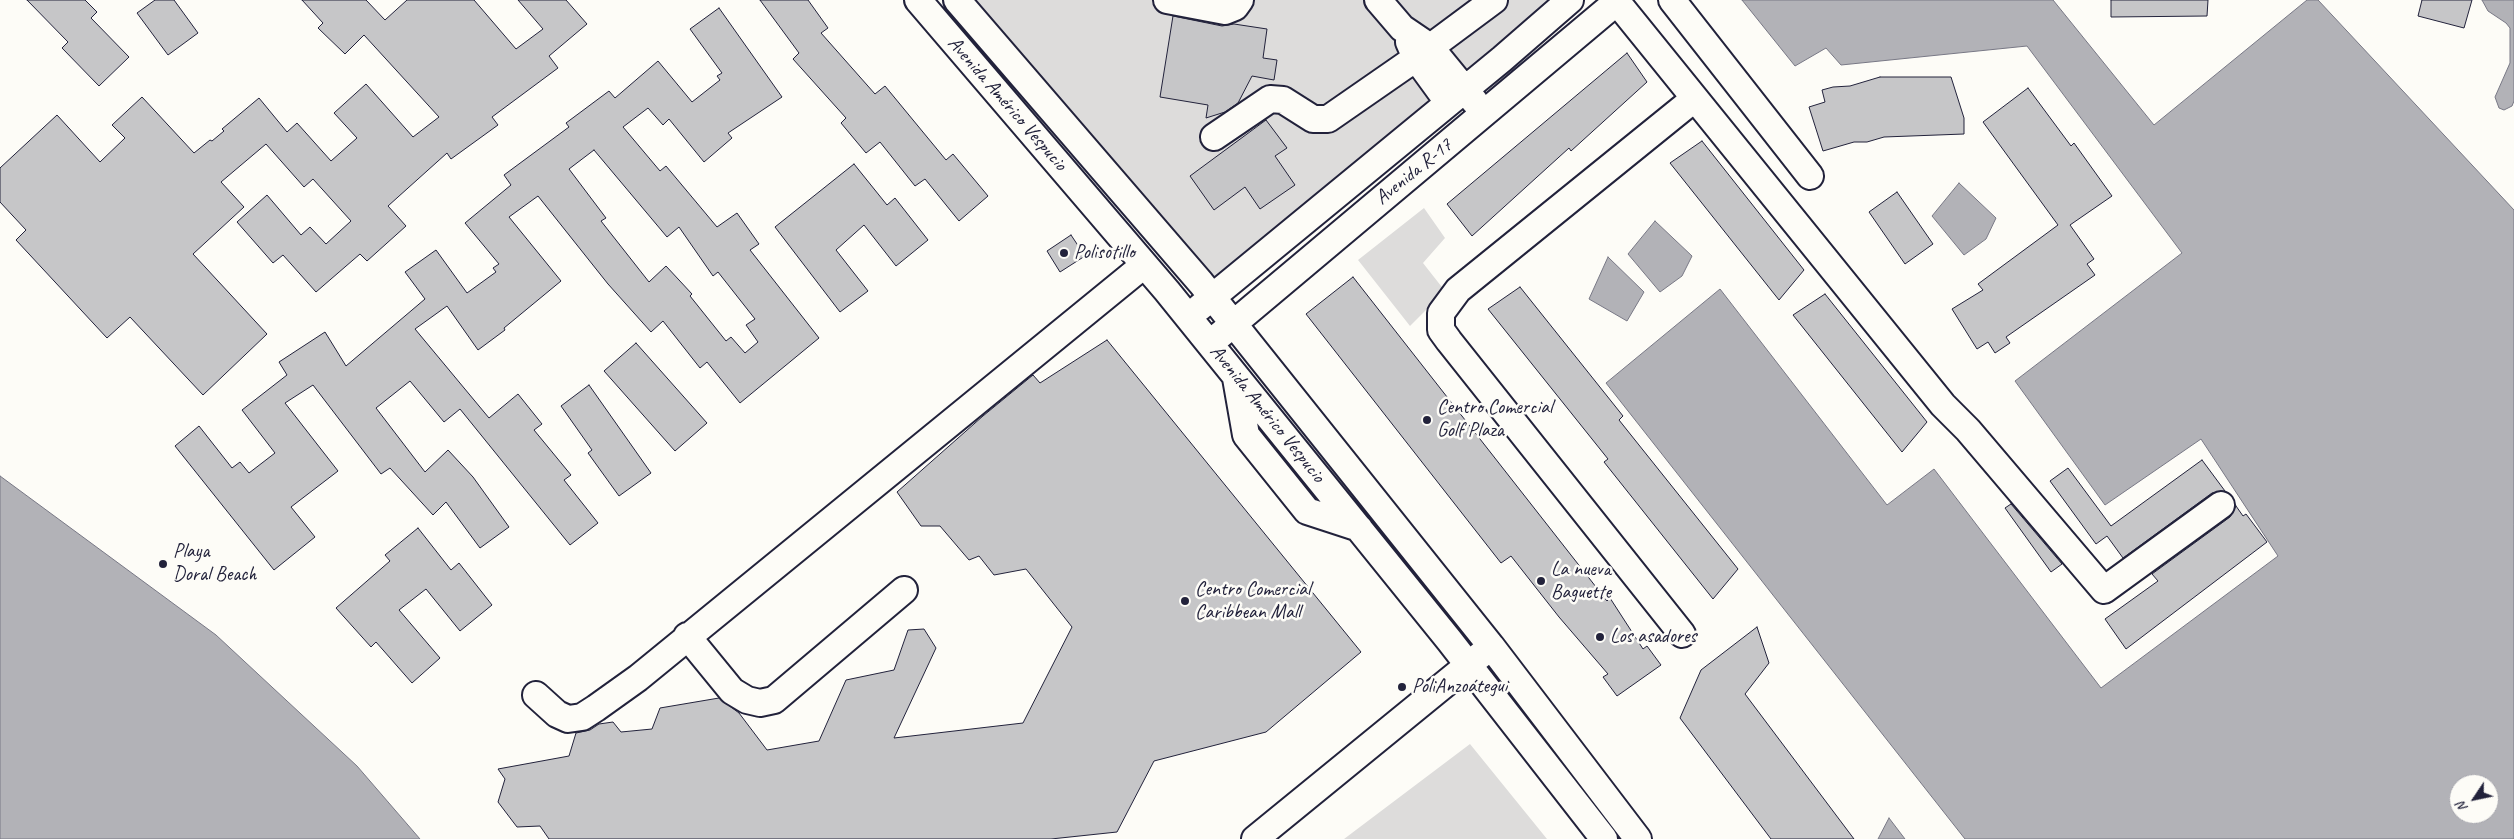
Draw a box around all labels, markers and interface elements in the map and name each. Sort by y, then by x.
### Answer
street label: Avenida Américo Vespucio [942,32,1072,176]
street label: Avenida R-17 [1371,134,1457,210]
place label: Polisotillo [1074,241,1135,265]
marker: Polisotillo [1058,247,1070,259]
street label: Avenida Américo Vespucio [1204,340,1330,488]
place label: Centro Comercial Golf Plaza [1437,396,1552,443]
marker: Centro Comercial Golf Plaza [1421,414,1433,426]
place label: Playa Doral Beach [173,540,256,587]
marker: Playa Doral Beach [157,558,169,570]
place label: La nueva Baguette [1551,558,1611,605]
marker: La nueva Baguette [1535,575,1547,587]
place label: Centro Comercial Caribbean Mall [1195,578,1310,625]
marker: Centro Comercial Caribbean Mall [1179,595,1191,607]
place label: Los asadores [1610,625,1696,649]
marker: Los asadores [1594,631,1606,643]
place label: PoliAnzoátegui [1412,675,1507,699]
marker: PoliAnzoátegui [1396,681,1408,693]
north arrow [2449,774,2499,824]
text: N [2453,799,2471,815]

